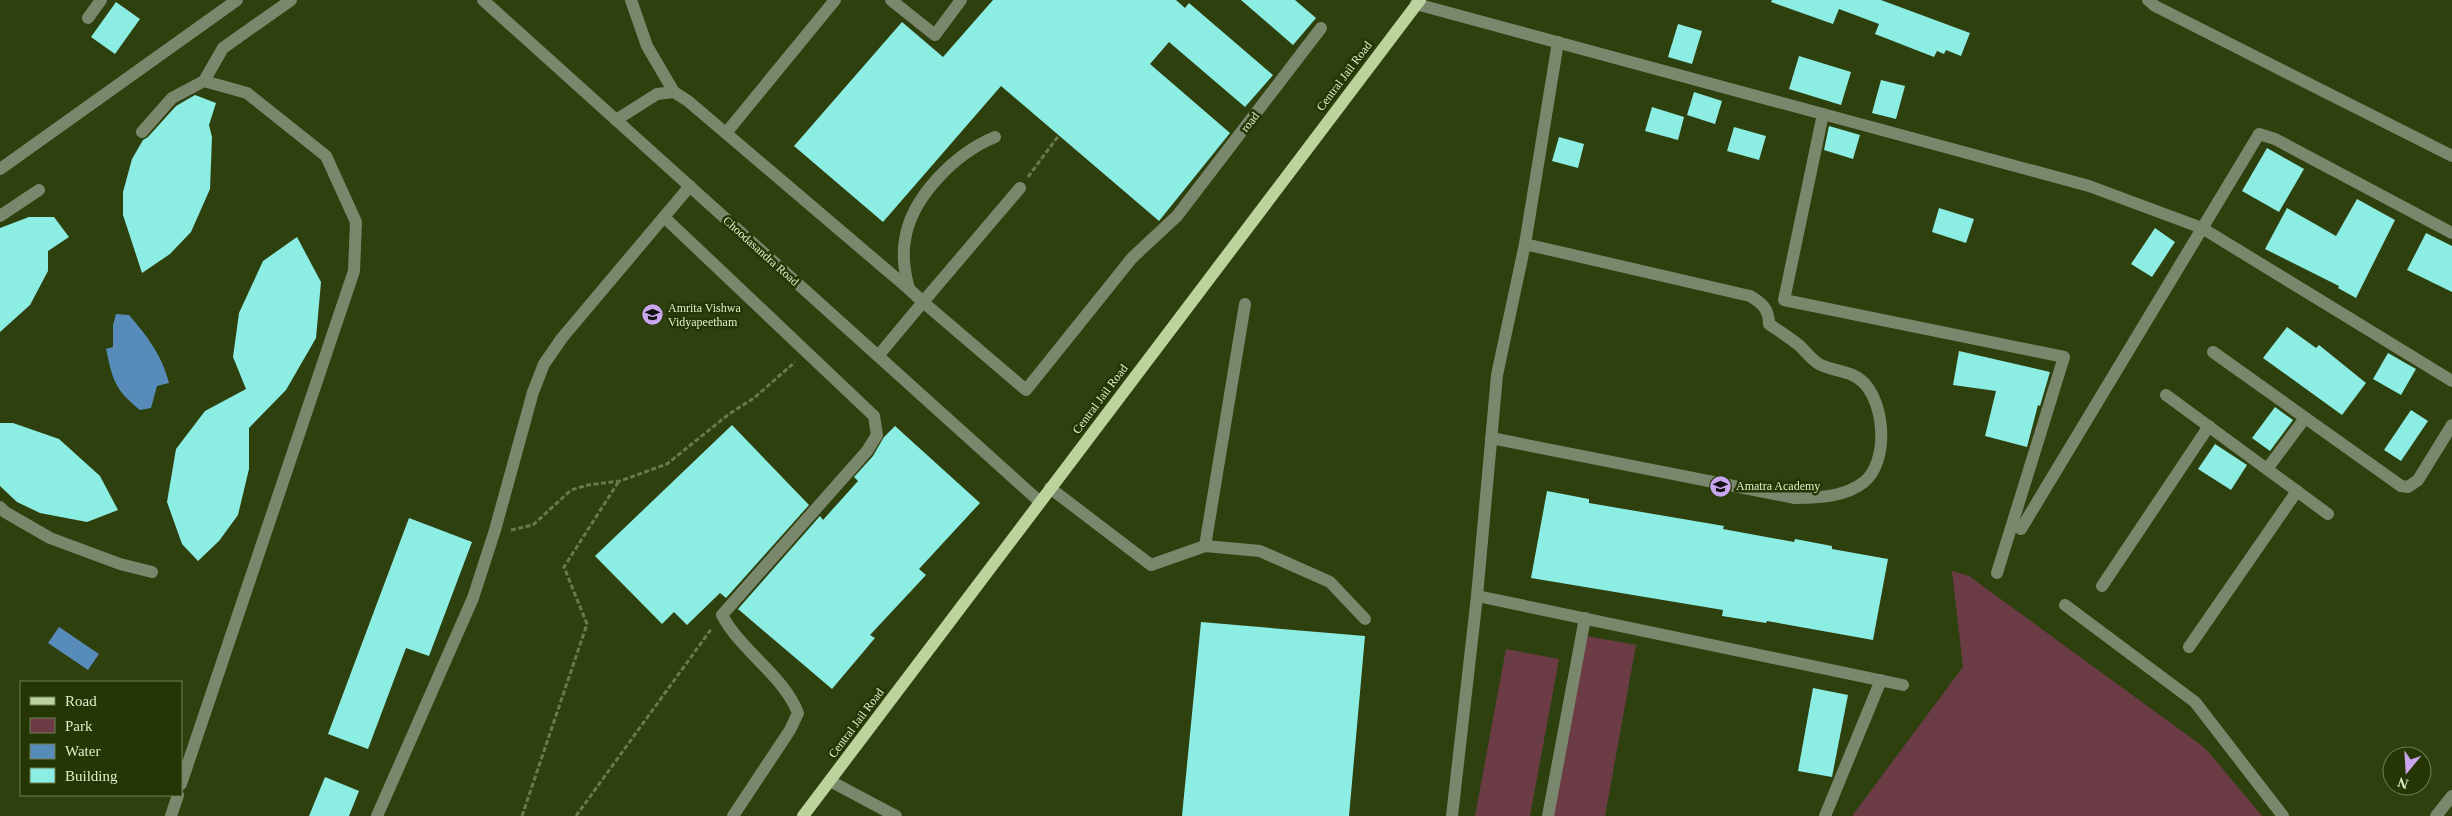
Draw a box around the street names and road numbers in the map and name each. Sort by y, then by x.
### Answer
street label: Central Jail Road [1313,39,1375,113]
street label: road [1238,109,1262,135]
street label: Choodasandra Road [720,213,802,289]
street label: Central Jail Road [1069,362,1131,436]
street label: Central Jail Road [825,686,887,760]

